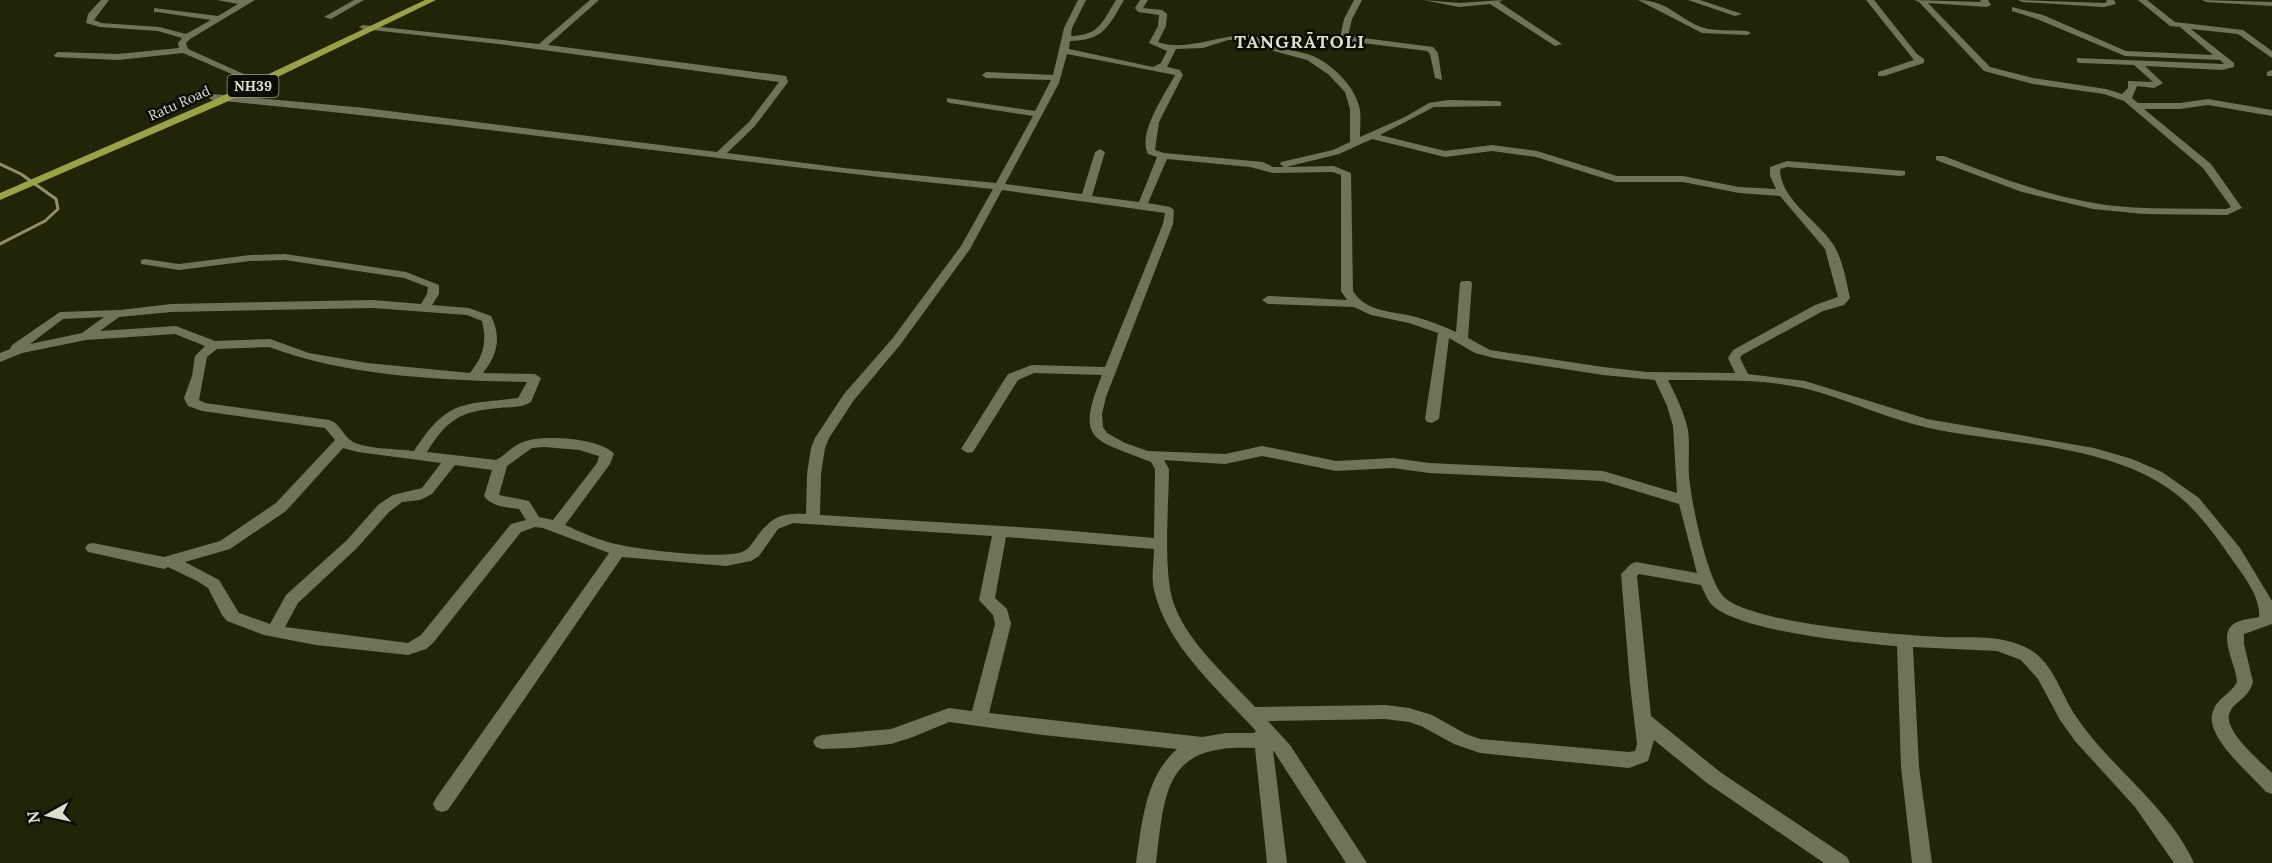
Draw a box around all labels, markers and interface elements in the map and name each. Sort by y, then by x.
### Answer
district label: TANGRĀTOLI [1234,30,1366,53]
road number: NH39 [228,75,278,97]
street label: Ratu Road [145,81,213,125]
north arrow [18,785,78,845]
text: N [22,810,44,825]

